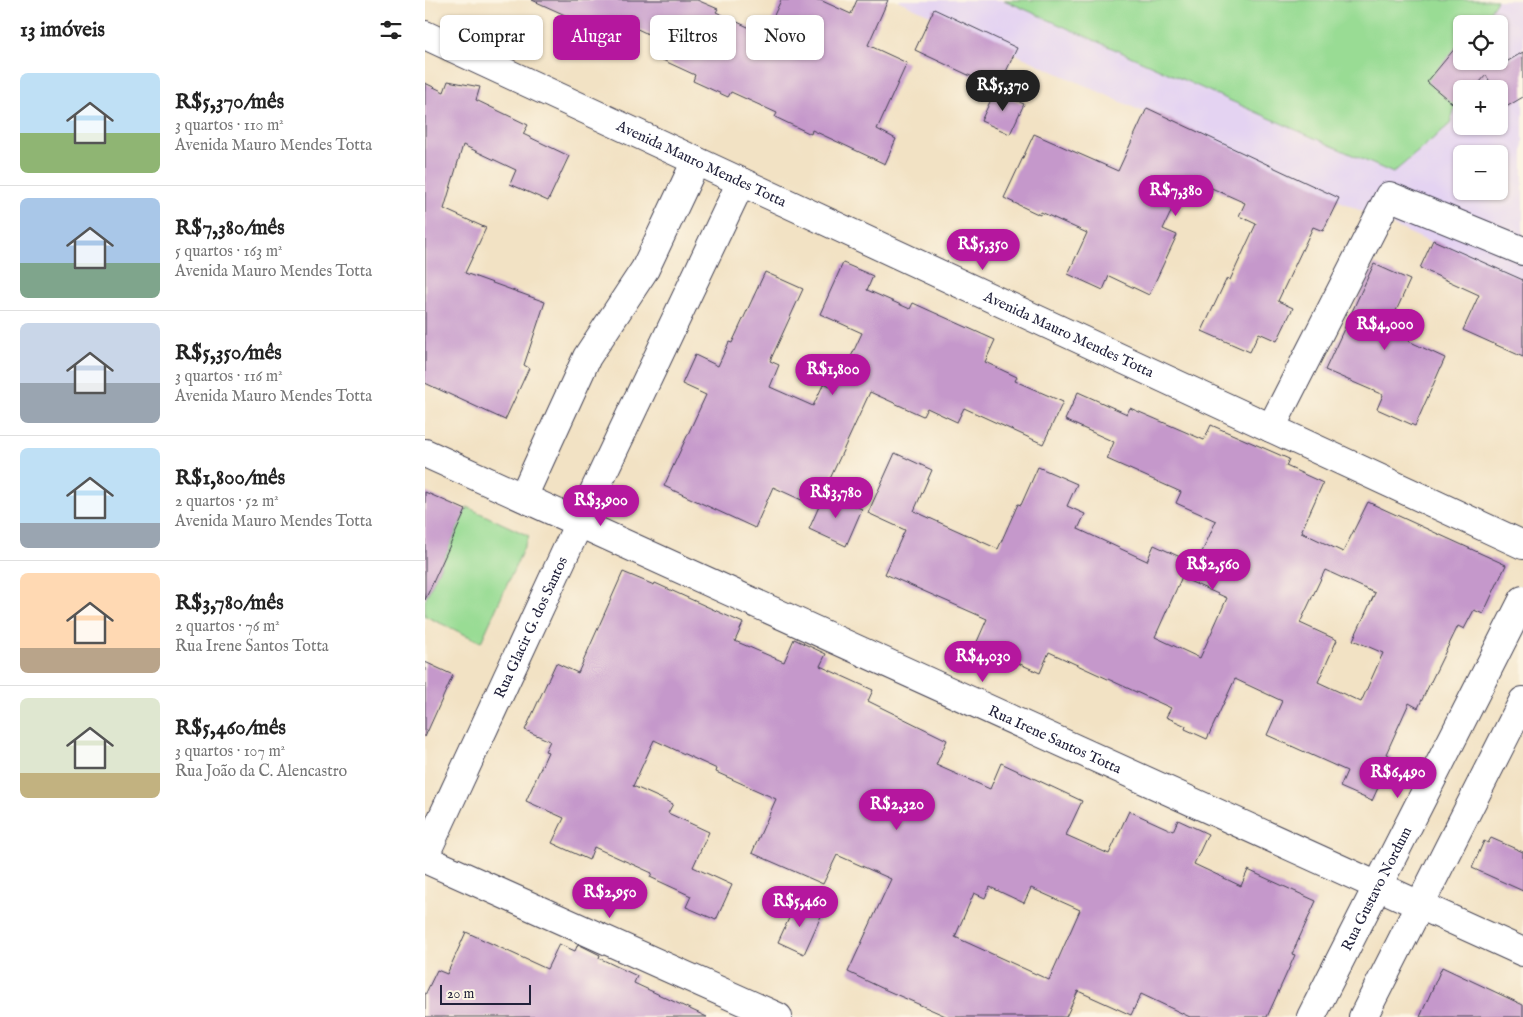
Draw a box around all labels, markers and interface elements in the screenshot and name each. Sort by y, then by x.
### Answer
chip: Comprar [440,15,543,60]
chip: Alugar [553,15,640,60]
chip: Filtros [650,15,736,60]
chip: Novo [746,15,824,60]
map controls [1453,15,1508,200]
button: locate [1453,15,1508,70]
icon: filters [377,16,405,44]
text: 13 imóveis [20,17,105,44]
pin: R$5,370 [957,70,1049,112]
text: R$5,370 [977,76,1029,96]
button: + [1453,80,1508,135]
text: R$5,370/mês [175,89,284,116]
icon: home [60,93,120,153]
text: 3 quartos · 110 m² [175,116,284,136]
street label: Avenida Mauro Mendes Totta [613,116,790,212]
text: Avenida Mauro Mendes Totta [175,136,372,156]
button: − [1453,145,1508,200]
pin: R$7,380 [1130,174,1222,217]
text: R$7,380 [1150,181,1202,201]
text: R$7,380/mês [175,215,285,242]
icon: home [60,218,120,278]
pin: R$5,350 [937,228,1029,271]
text: R$5,350 [958,235,1008,255]
text: 5 quartos · 163 m² [175,242,283,262]
text: Avenida Mauro Mendes Totta [175,262,372,282]
street label: Avenida Mauro Mendes Totta [980,287,1157,382]
pin: R$4,000 [1339,308,1431,351]
text: R$4,000 [1356,315,1414,335]
text: R$5,350/mês [175,340,282,367]
icon: home [60,343,120,403]
pin: R$1,800 [787,354,879,396]
text: R$1,800 [806,360,860,380]
text: 3 quartos · 116 m² [175,367,283,387]
text: Avenida Mauro Mendes Totta [175,387,372,407]
text: R$1,800/mês [175,465,285,492]
icon: home [60,468,120,528]
pin: R$3,780 [790,476,882,519]
text: R$3,780 [810,483,862,503]
pin: R$3,900 [555,484,647,527]
text: R$3,900 [574,491,628,511]
text: 2 quartos · 52 m² [175,492,279,512]
text: Avenida Mauro Mendes Totta [175,512,372,532]
pin: R$2,560 [1167,548,1259,591]
street label: Rua Glacir G. dos Santos [490,554,572,701]
text: R$2,560 [1186,555,1240,575]
text: R$3,780/mês [175,590,284,617]
icon: home [60,593,120,653]
text: 2 quartos · 76 m² [175,617,280,637]
text: Rua Irene Santos Totta [175,637,329,657]
pin: R$4,030 [937,640,1029,683]
text: R$4,030 [955,647,1011,667]
street label: Rua Irene Santos Totta [985,701,1125,778]
text: R$5,460/mês [175,715,286,742]
icon: home [60,718,120,778]
text: 3 quartos · 107 m² [175,742,285,762]
pin: R$6,490 [1352,756,1444,799]
text: Rua João da C. Alencastro [175,762,347,782]
text: R$6,490 [1370,763,1426,783]
pin: R$2,320 [851,788,943,831]
text: R$2,320 [870,795,924,815]
street label: Rua Gustavo Nordum [1337,823,1416,954]
pin: R$2,950 [564,876,656,919]
text: R$2,950 [583,883,637,903]
pin: R$5,460 [754,886,846,928]
text: R$5,460 [773,892,827,912]
scale bar [440,982,531,1005]
text: 20 m [447,985,474,1003]

